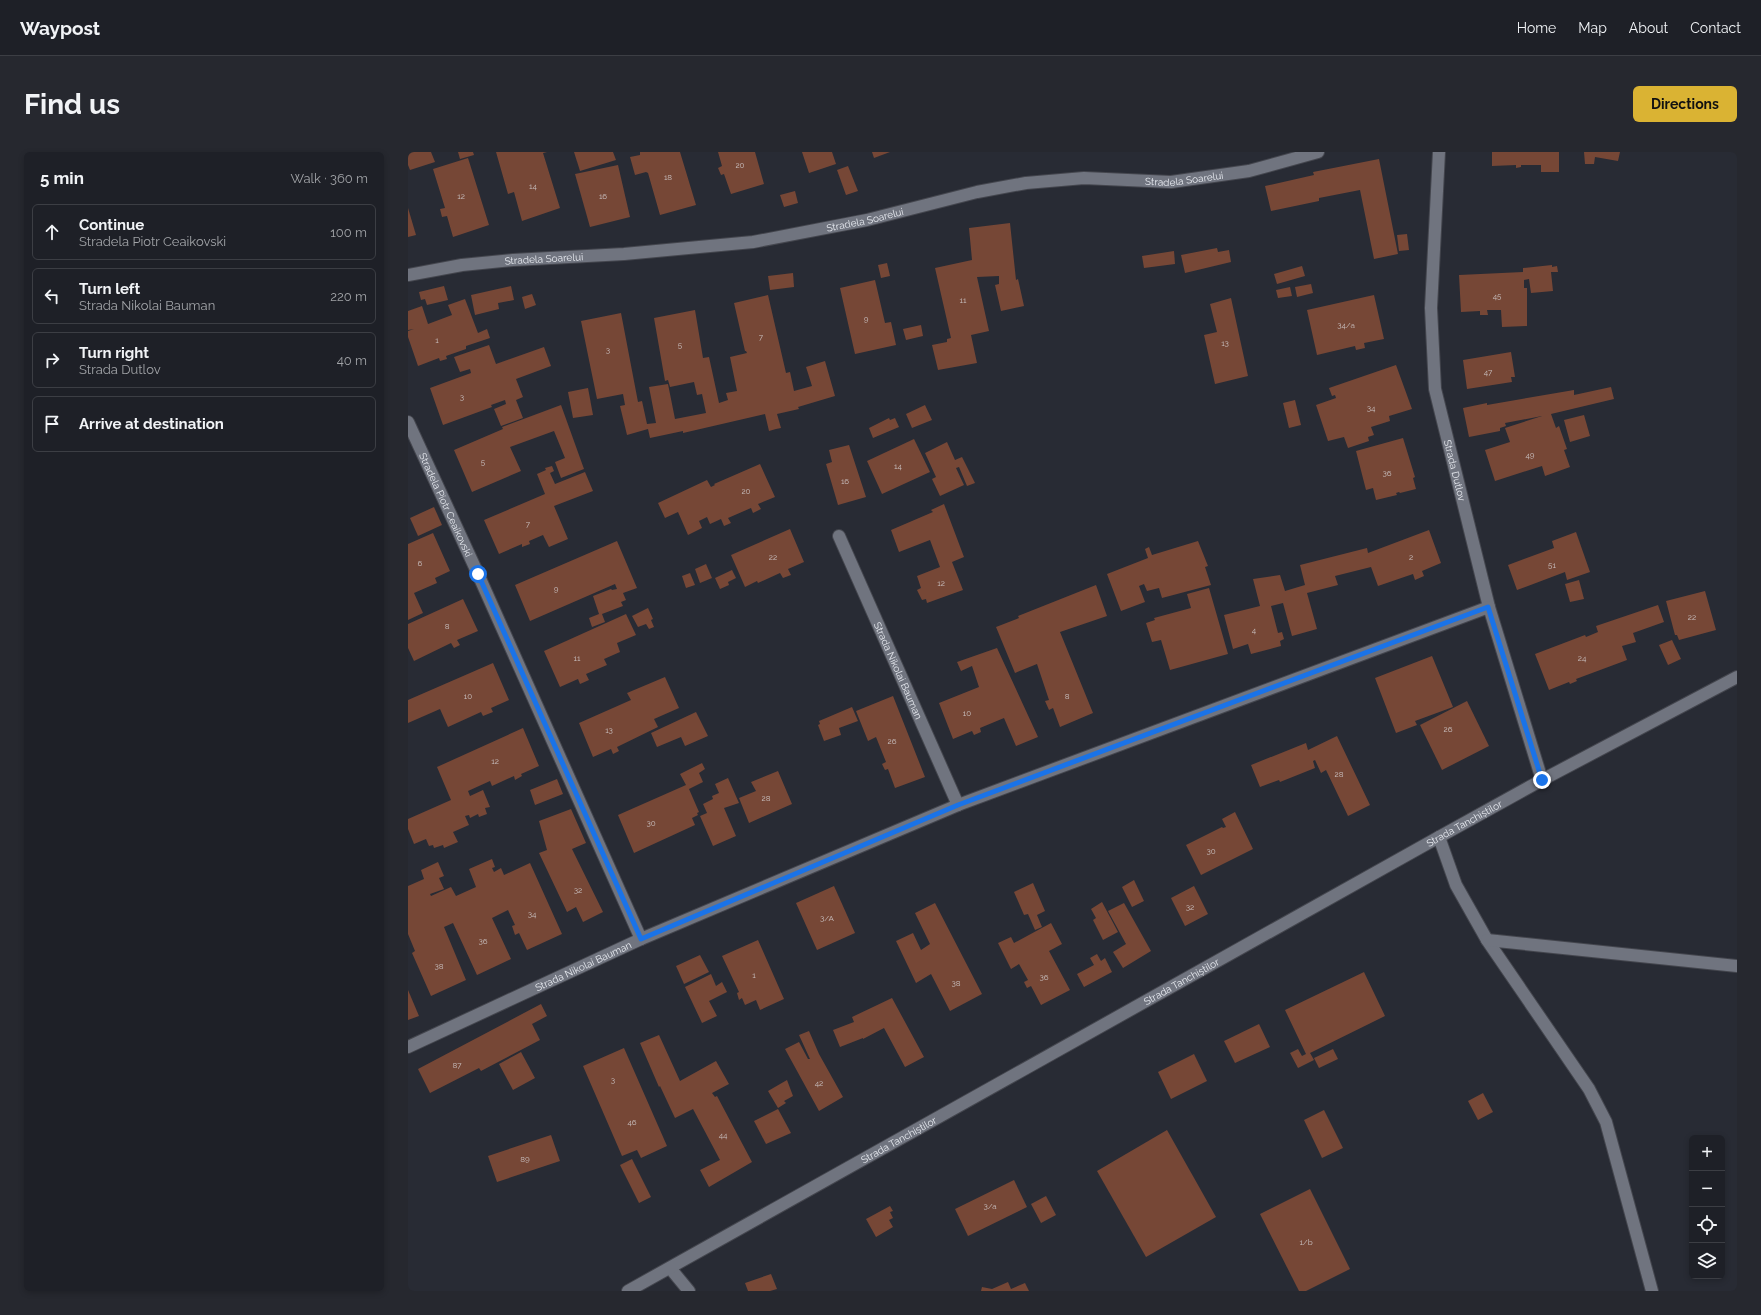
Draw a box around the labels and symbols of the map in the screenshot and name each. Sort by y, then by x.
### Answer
house number: 20 [735,160,745,170]
street label: Stradela Soarelui [1145,170,1224,188]
house number: 18 [664,172,672,182]
house number: 14 [529,181,538,191]
house number: 12 [457,191,465,201]
house number: 16 [599,191,607,201]
street label: Stradela Soarelui [825,206,905,234]
street label: Stradela Soarelui [504,251,583,267]
house number: 45 [1493,291,1502,301]
house number: 11 [960,295,967,305]
house number: 9 [864,314,869,324]
house number: 34/a [1337,320,1355,330]
house number: 7 [759,332,764,342]
house number: 1 [435,335,439,345]
house number: 13 [1221,338,1229,348]
house number: 5 [678,340,683,350]
house number: 3 [606,345,610,355]
house number: 47 [1484,367,1493,377]
house number: 3 [460,392,464,402]
house number: 34 [1367,403,1376,413]
street label: Strada Dutlov [1442,439,1468,503]
house number: 49 [1525,450,1535,460]
street label: Stradela Piotr Ceaikovski [417,451,474,559]
house number: 5 [481,457,486,467]
house number: 14 [894,461,903,471]
house number: 36 [1382,468,1392,478]
house number: 16 [841,476,849,486]
house number: 20 [741,486,751,496]
house number: 7 [526,519,531,529]
house number: 22 [769,552,777,562]
house number: 2 [1409,552,1413,562]
house number: 6 [418,558,423,568]
house number: 51 [1548,560,1556,570]
route start [469,565,487,583]
house number: 12 [937,578,945,588]
house number: 9 [554,584,559,594]
house number: 22 [1688,612,1696,622]
street label: Strada Nikolai Bauman [872,620,924,721]
house number: 8 [445,621,450,631]
house number: 4 [1252,625,1257,635]
house number: 11 [574,653,581,663]
house number: 24 [1578,653,1587,663]
house number: 10 [464,691,472,701]
house number: 8 [1065,691,1070,701]
house number: 10 [963,708,971,718]
house number: 26 [1444,724,1453,734]
house number: 13 [605,725,613,735]
house number: 26 [888,736,897,746]
house number: 12 [491,756,499,766]
house number: 28 [1335,769,1344,779]
route end [1533,771,1551,789]
house number: 28 [762,793,771,803]
street label: Strada Tanchiștilor [1425,798,1504,849]
house number: 30 [646,818,656,828]
house number: 30 [1206,846,1216,856]
house number: 32 [574,885,582,895]
house number: 32 [1186,902,1194,912]
house number: 34 [528,909,537,919]
house number: 3/A [820,913,835,923]
house number: 36 [478,936,488,946]
street label: Strada Nikolai Bauman [533,939,633,993]
street label: Strada Tanchiștilor [1142,956,1222,1007]
house number: 38 [434,961,444,971]
house number: 1 [752,970,756,980]
house number: 36 [1039,972,1049,982]
house number: 38 [951,978,961,988]
house number: 87 [452,1060,462,1070]
house number: 3 [611,1075,615,1085]
house number: 42 [815,1078,823,1088]
street label: Strada Tanchiștilor [859,1114,939,1166]
house number: 46 [627,1117,637,1127]
house number: 44 [719,1130,728,1140]
house number: 89 [520,1154,530,1164]
house number: 3/a [983,1201,997,1211]
house number: 1/b [1299,1237,1313,1247]

